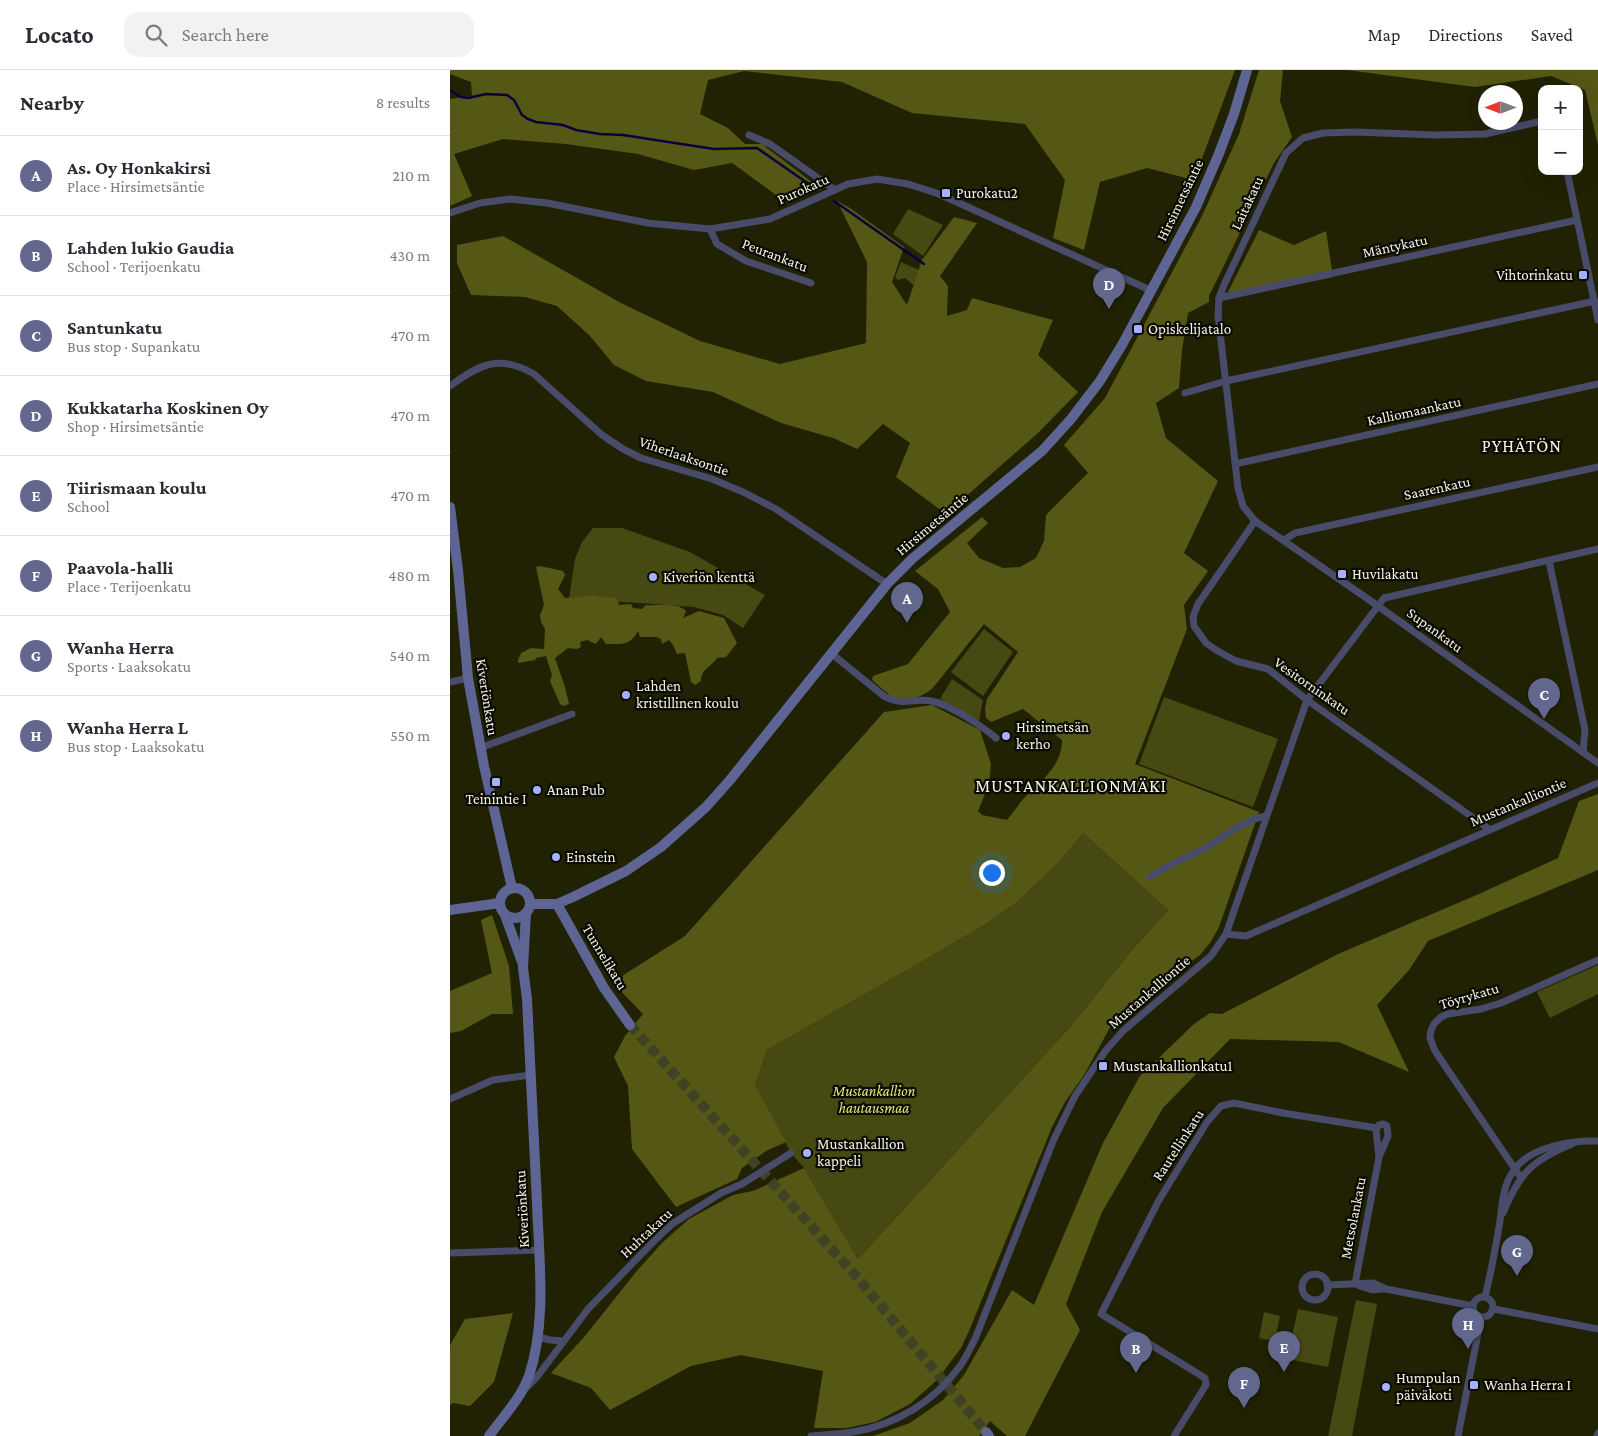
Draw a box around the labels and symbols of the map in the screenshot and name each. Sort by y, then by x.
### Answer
north arrow [1478,85,1523,130]
street label: Hirsimetsäntie [1153,156,1207,243]
street label: Purokatu [775,171,831,207]
street label: Laitakatu [1228,174,1266,232]
place label: Purokatu2 [956,185,1018,201]
marker: Purokatu2 [940,187,952,199]
street label: Mäntykatu [1361,231,1429,262]
street label: Peurankatu [740,235,810,275]
place label: Vihtorinkatu [1496,267,1573,283]
pin: D [1093,268,1125,309]
marker: Vihtorinkatu [1577,269,1589,281]
place label: Opiskelijatalo [1148,321,1231,338]
marker: Opiskelijatalo [1132,323,1144,335]
street label: Kalliomaankatu [1366,393,1462,429]
street label: Viherlaaksontie [637,433,731,479]
district label: PYHÄTÖN [1482,436,1562,456]
street label: Saarenkatu [1402,473,1472,503]
street label: Hirsimetsäntie [893,489,971,559]
place label: Huvilakatu [1352,566,1419,582]
marker: Huvilakatu [1336,568,1348,580]
place label: Kiveriön kenttä [663,569,755,585]
marker: Kiveriön kenttä [647,571,659,583]
pin: A [891,582,923,623]
street label: Supankatu [1403,604,1466,656]
street label: Vesitorninkatu [1271,654,1353,718]
street label: Kiveriönkatu [473,657,501,737]
place label: Lahden kristillinen koulu [636,678,739,711]
pin: C [1528,678,1560,719]
marker: Lahden kristillinen koulu [620,689,632,701]
place label: Hirsimetsän kerho [1016,719,1089,752]
marker: Hirsimetsän kerho [1000,730,1012,742]
street label: Mustankalliontie [1467,774,1569,829]
marker: Teinintie I [490,776,502,788]
district label: MUSTANKALLIONMÄKI [975,776,1167,796]
place label: Anan Pub [547,782,605,798]
marker: Anan Pub [531,784,543,796]
place label: Teinintie I [466,791,526,807]
place label: Einstein [566,849,615,865]
marker: Einstein [550,851,562,863]
your location [979,860,1005,886]
street label: Tunnelikatu [579,921,631,993]
street label: Mustankalliontie [1105,952,1193,1032]
street label: Töyrykatu [1437,980,1501,1013]
place label: Mustankallionkatu1 [1113,1058,1232,1074]
marker: Mustankallionkatu1 [1097,1060,1109,1072]
park label: Mustankallion hautausmaa [832,1083,916,1116]
street label: Rautellinkatu [1149,1106,1207,1183]
place label: Mustankallion kappeli [817,1136,905,1170]
marker: Mustankallion kappeli [801,1147,813,1159]
street label: Kiveriönkatu [512,1170,532,1248]
street label: Metsolankatu [1337,1176,1369,1260]
street label: Huhtakatu [617,1205,675,1261]
pin: G [1501,1235,1533,1276]
pin: H [1452,1308,1484,1349]
pin: E [1268,1331,1300,1372]
pin: B [1120,1332,1152,1373]
pin: F [1228,1367,1260,1408]
place label: Humpulan päiväkoti [1396,1370,1461,1404]
place label: Wanha Herra I [1484,1377,1571,1393]
marker: Wanha Herra I [1468,1379,1480,1391]
marker: Humpulan päiväkoti [1380,1381,1392,1393]

